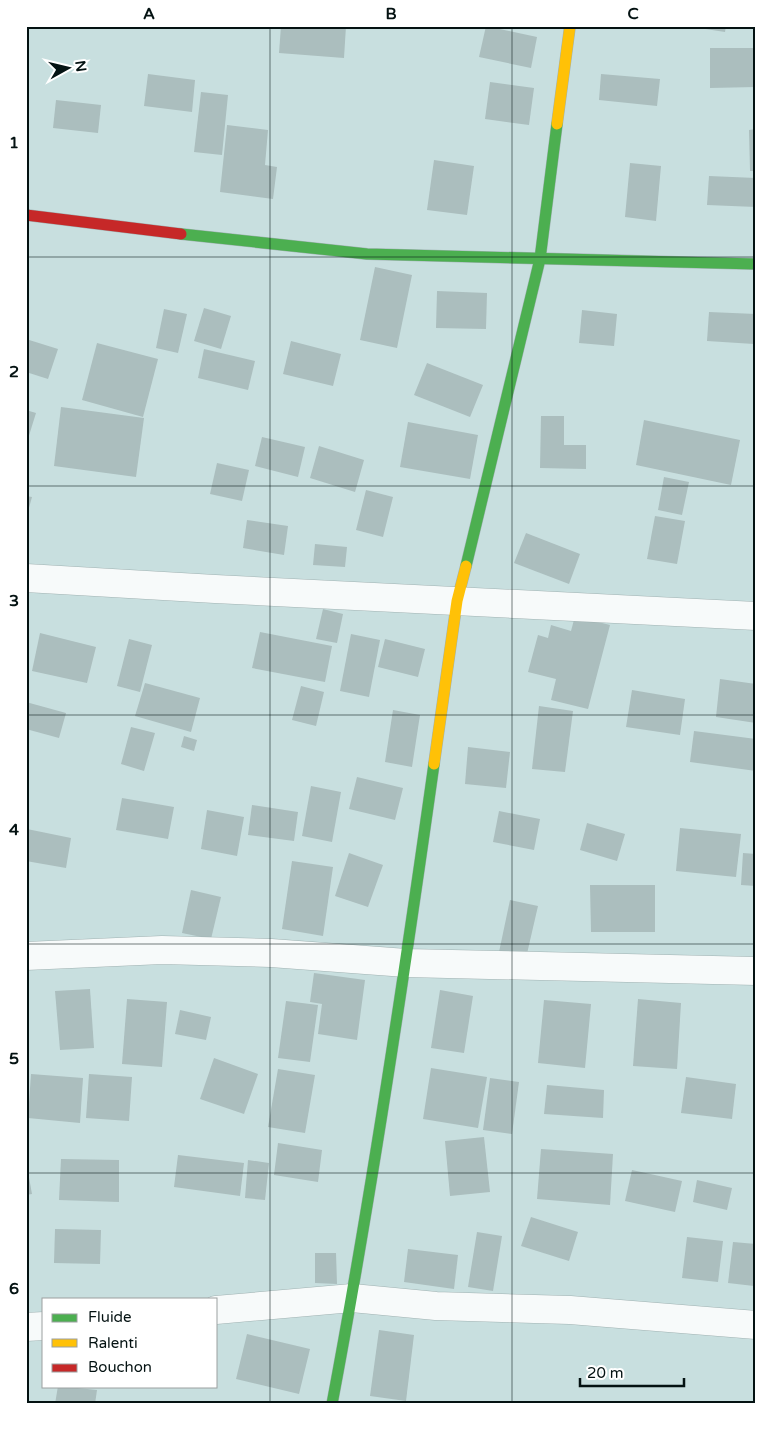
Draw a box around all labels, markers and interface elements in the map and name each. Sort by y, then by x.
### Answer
text: A [143,4,155,24]
text: B [385,4,397,24]
text: C [627,4,639,24]
north arrow [42,42,92,92]
text: N [71,60,90,73]
text: 1 [9,133,19,153]
text: 2 [9,362,19,382]
text: 3 [9,591,19,611]
text: 4 [9,820,19,840]
text: 5 [9,1049,19,1069]
text: 6 [9,1279,19,1299]
legend [42,1298,218,1388]
text: Fluide [88,1308,132,1326]
text: Ralenti [88,1334,138,1352]
scale bar [580,1355,683,1387]
text: Bouchon [88,1358,152,1376]
text: 20 m [587,1364,624,1382]

